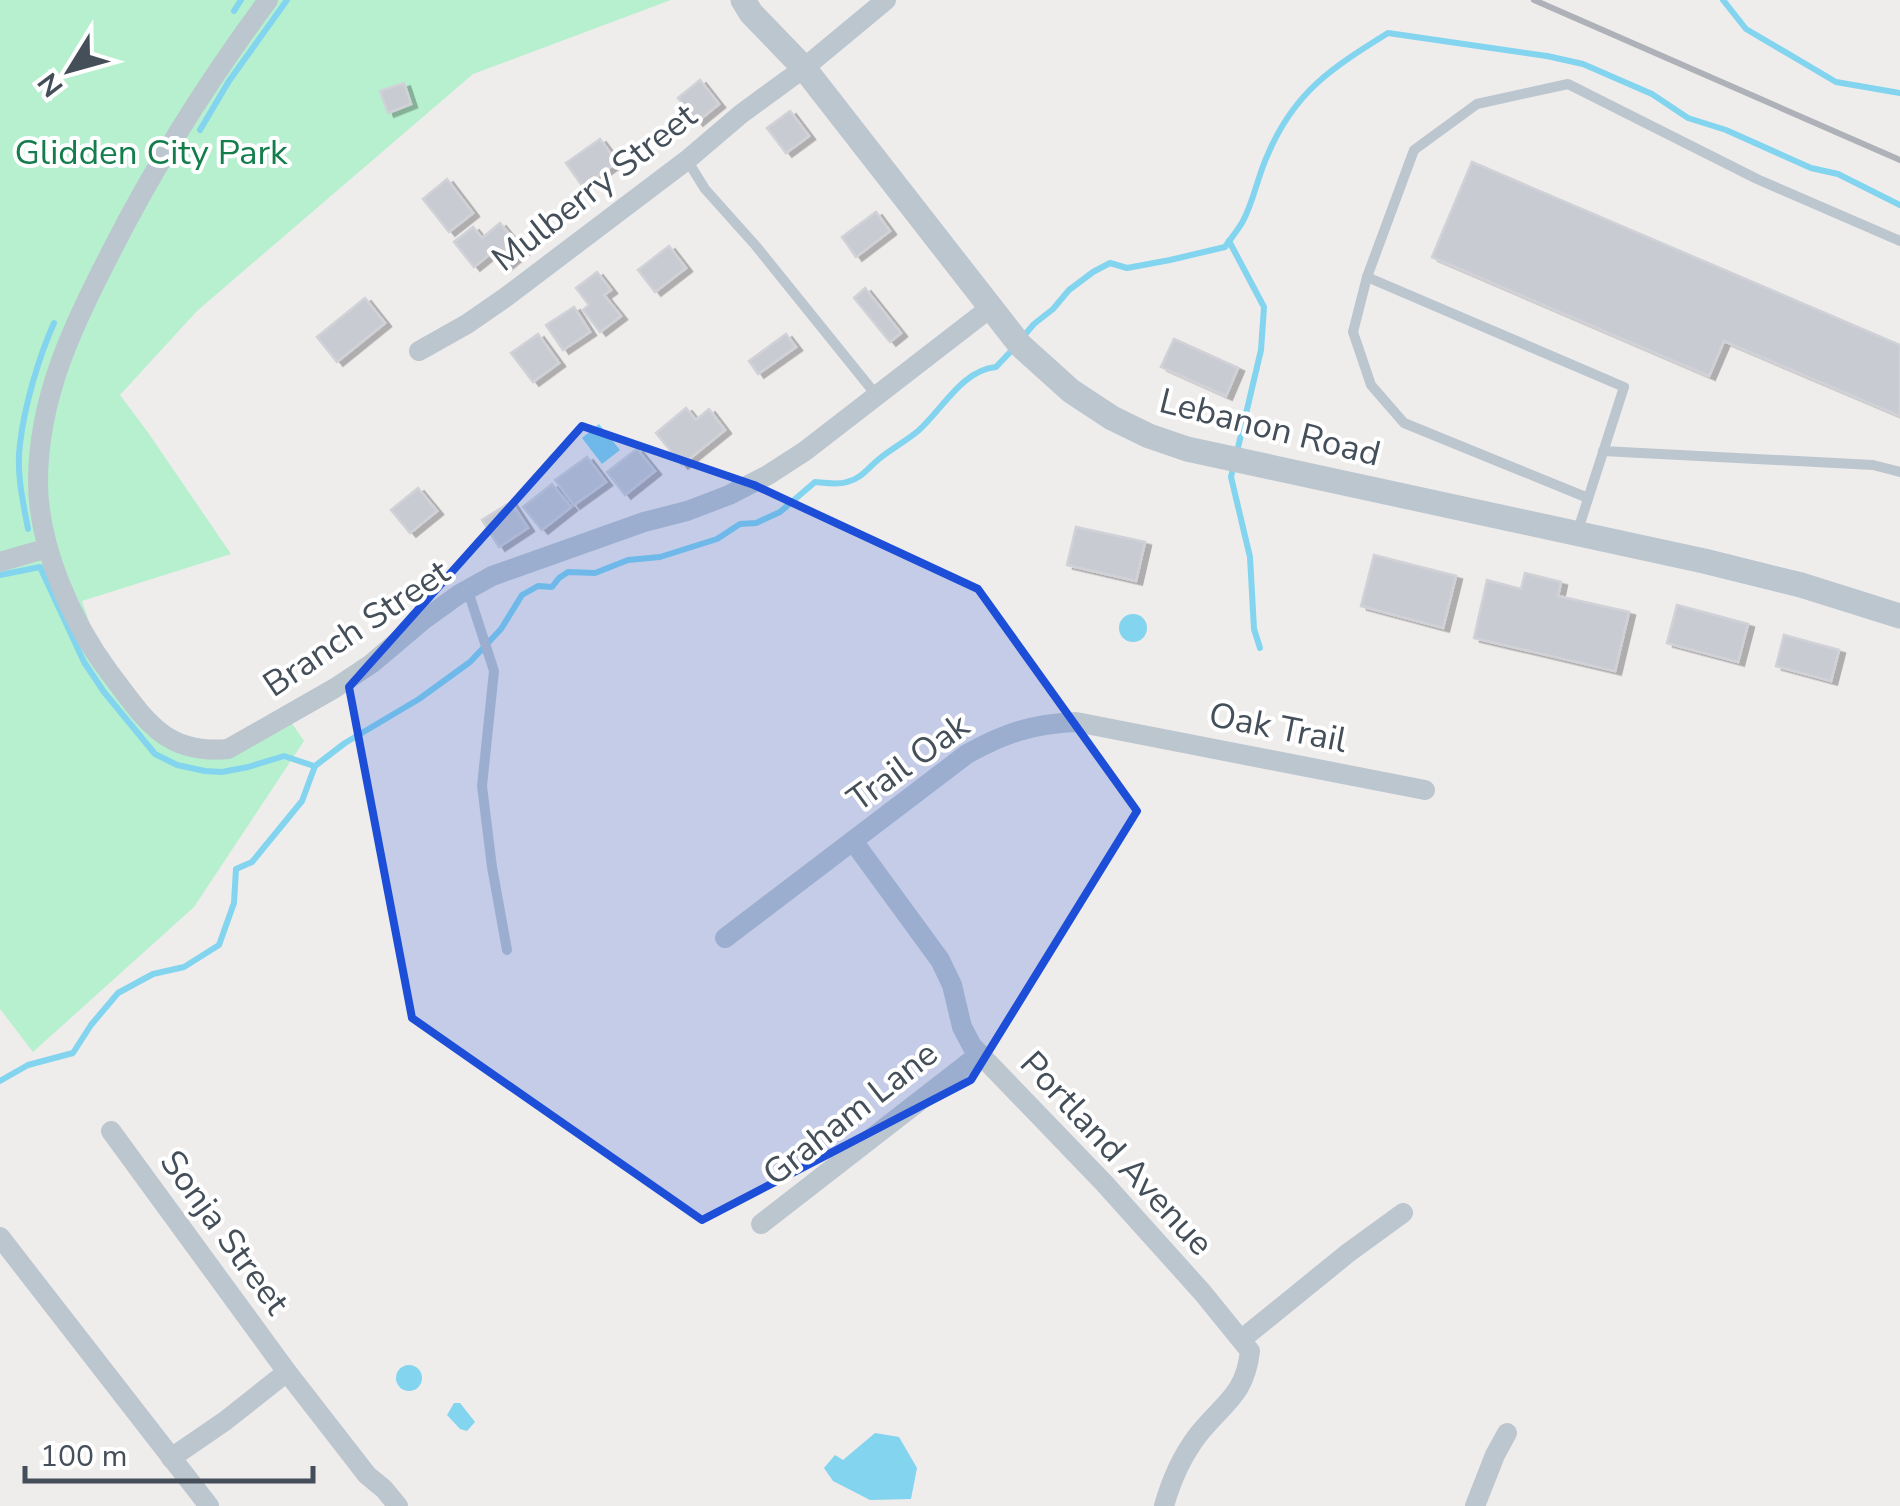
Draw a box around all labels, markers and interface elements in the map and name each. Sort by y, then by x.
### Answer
north arrow [20,20,120,120]
text: N [29,65,72,104]
street label: Mulberry Street [482,92,707,282]
park label: Glidden City Park [14,129,288,176]
street label: Lebanon Road [1155,377,1385,478]
street label: Branch Street [254,548,459,708]
street label: Oak Trail [1205,691,1352,764]
street label: Trail Oak [838,702,979,822]
street label: Graham Lane [753,1030,947,1196]
street label: Portland Avenue [1009,1041,1224,1266]
street label: Sonja Street [149,1141,301,1324]
scale bar [25,1421,312,1483]
text: 100 m [40,1436,127,1477]

